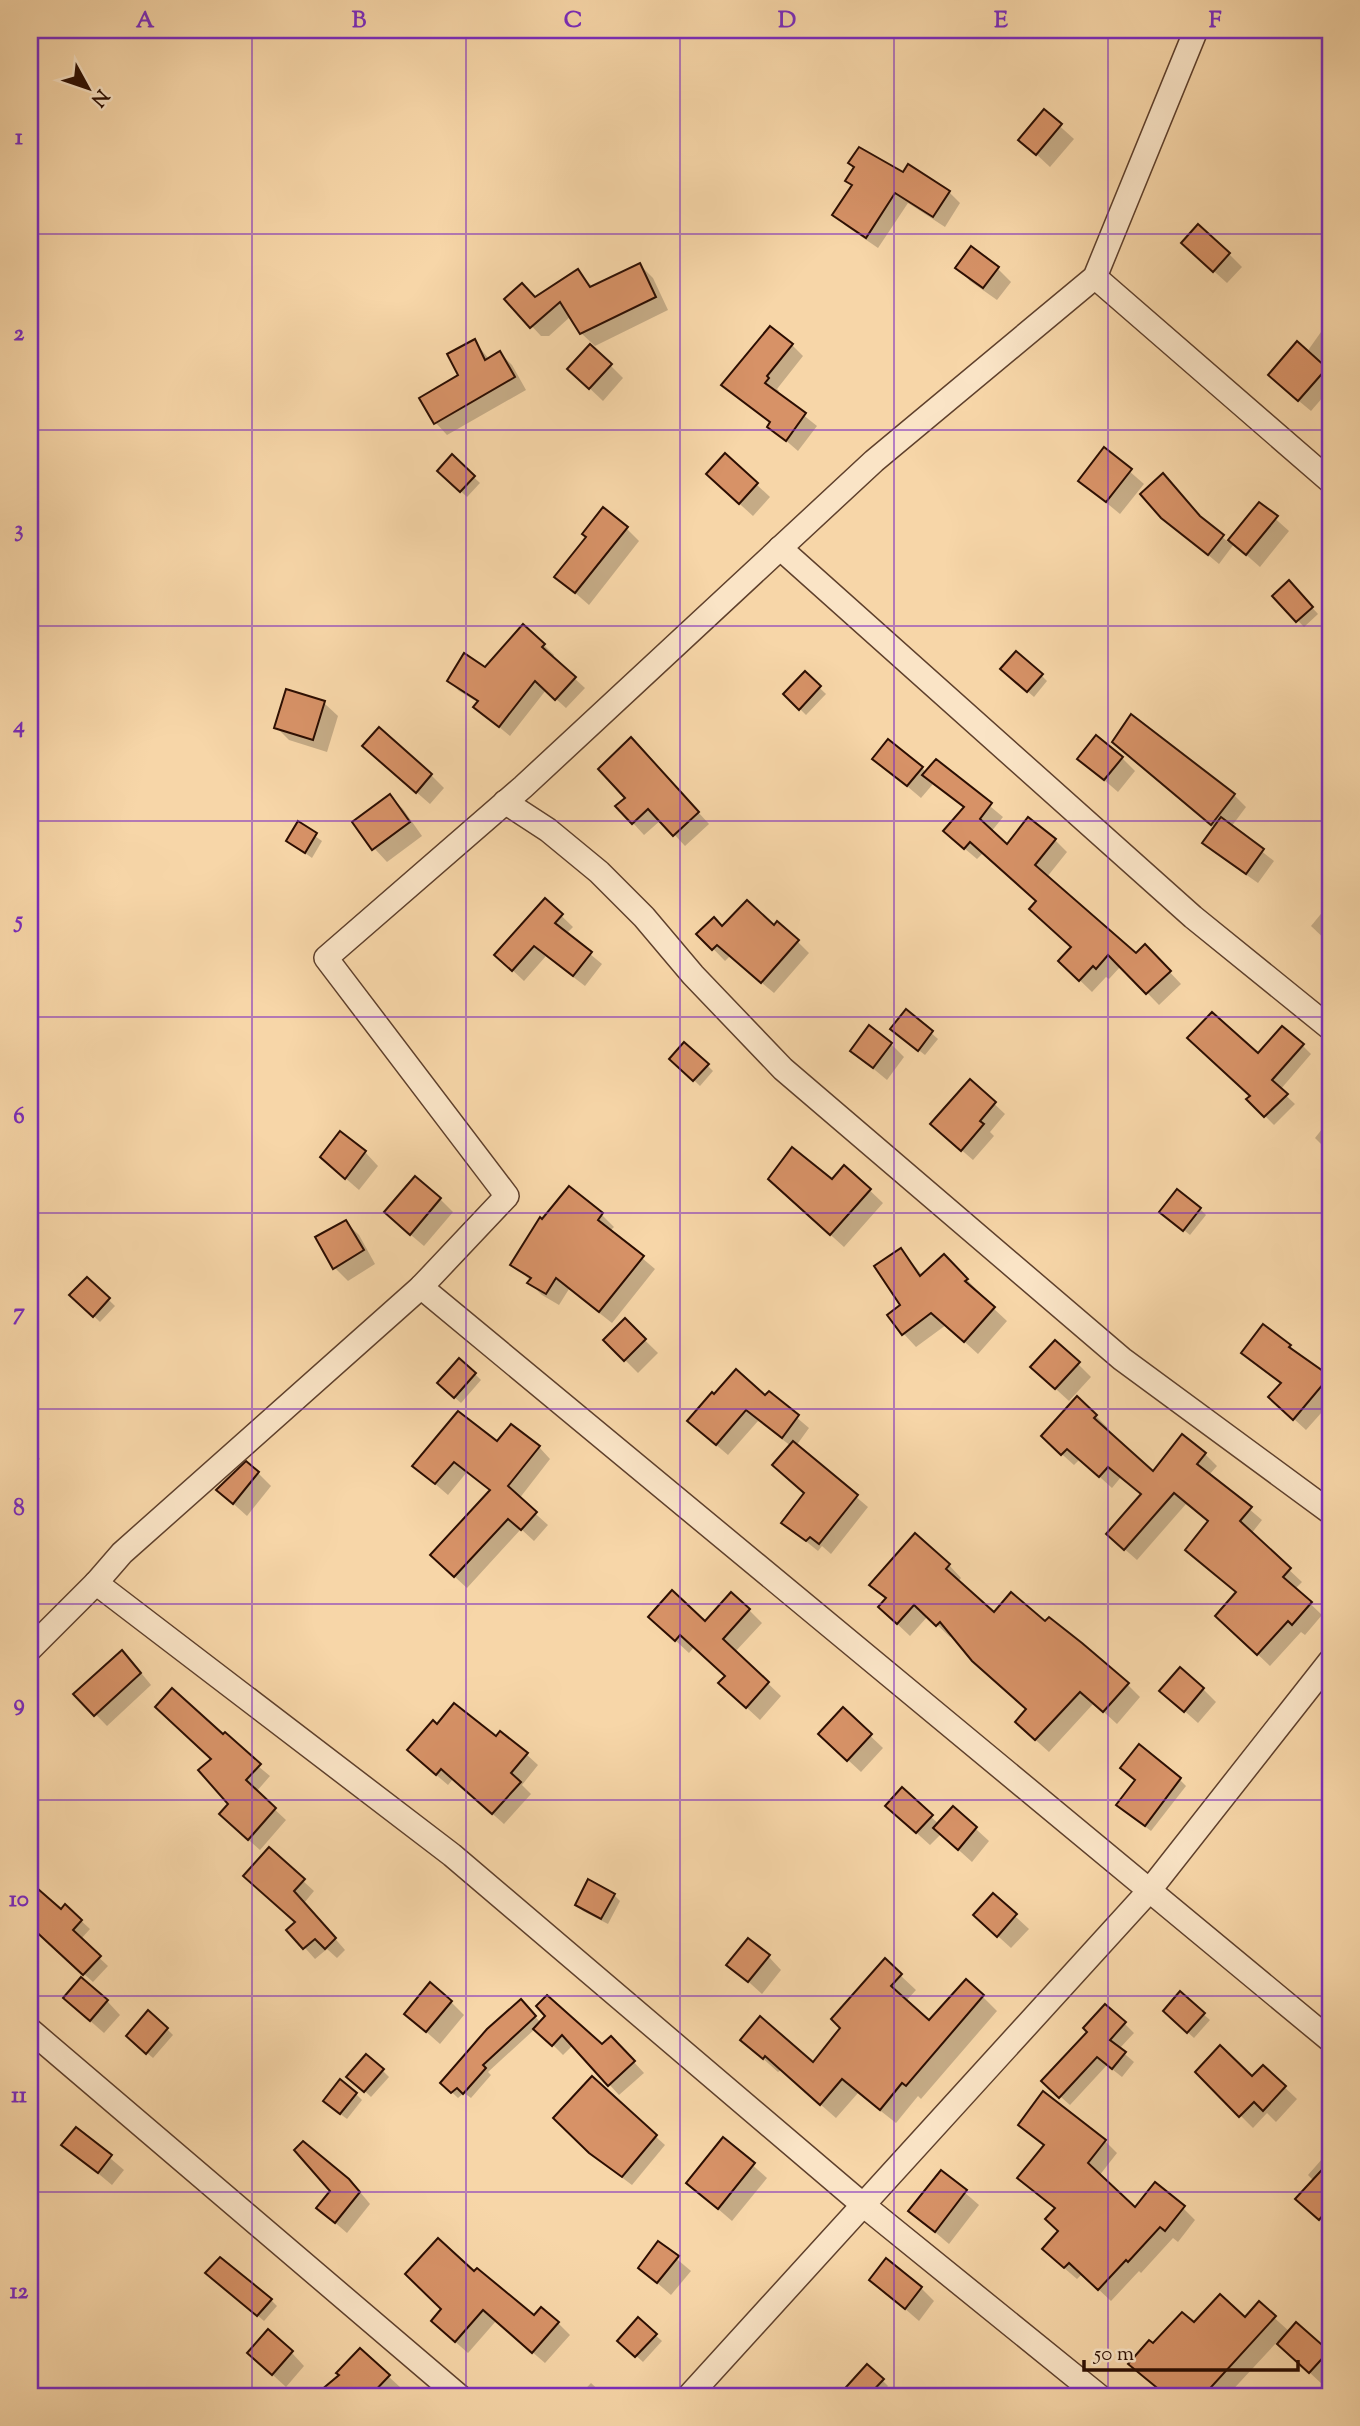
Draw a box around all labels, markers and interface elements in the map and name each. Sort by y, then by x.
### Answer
text: A [136,5,155,38]
text: B [352,5,367,38]
text: C [564,5,582,38]
text: D [778,5,796,38]
text: E [994,5,1008,38]
text: F [1209,5,1222,38]
north arrow [52,52,122,122]
text: N [84,83,114,112]
text: 1 [15,122,23,155]
text: 2 [14,318,25,351]
text: 3 [14,514,24,547]
text: 4 [12,710,25,743]
text: 5 [13,905,23,938]
text: 6 [13,1101,25,1134]
text: 7 [13,1297,25,1330]
text: 8 [13,1493,25,1526]
text: 9 [13,1688,25,1721]
text: 10 [9,1884,29,1917]
text: 11 [11,2080,27,2113]
text: 12 [10,2276,29,2309]
scale bar [1084,2328,1297,2372]
text: 50 m [1093,2340,1134,2370]

